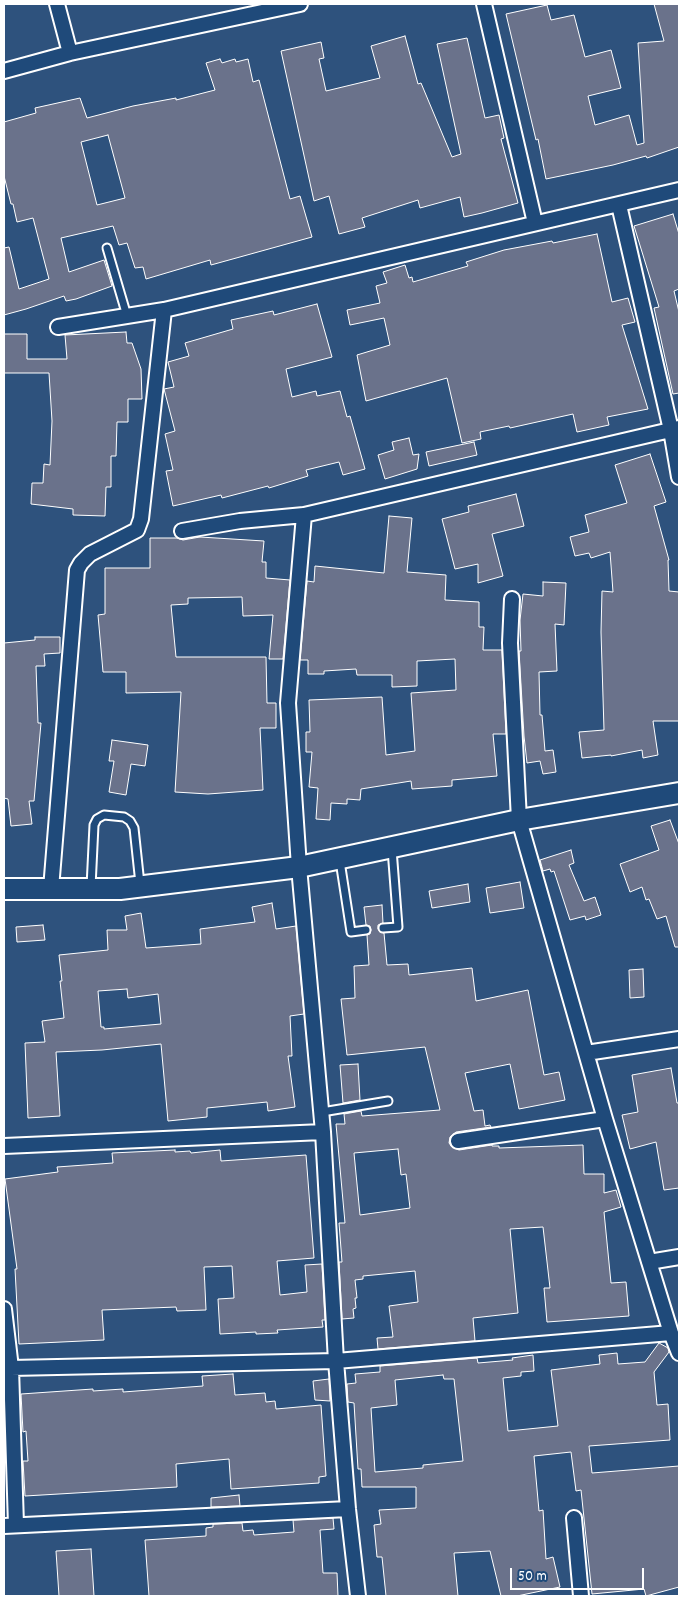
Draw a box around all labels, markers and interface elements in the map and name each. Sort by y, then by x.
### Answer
scale bar [513,1558,647,1590]
text: 50 m [518,1566,547,1588]

